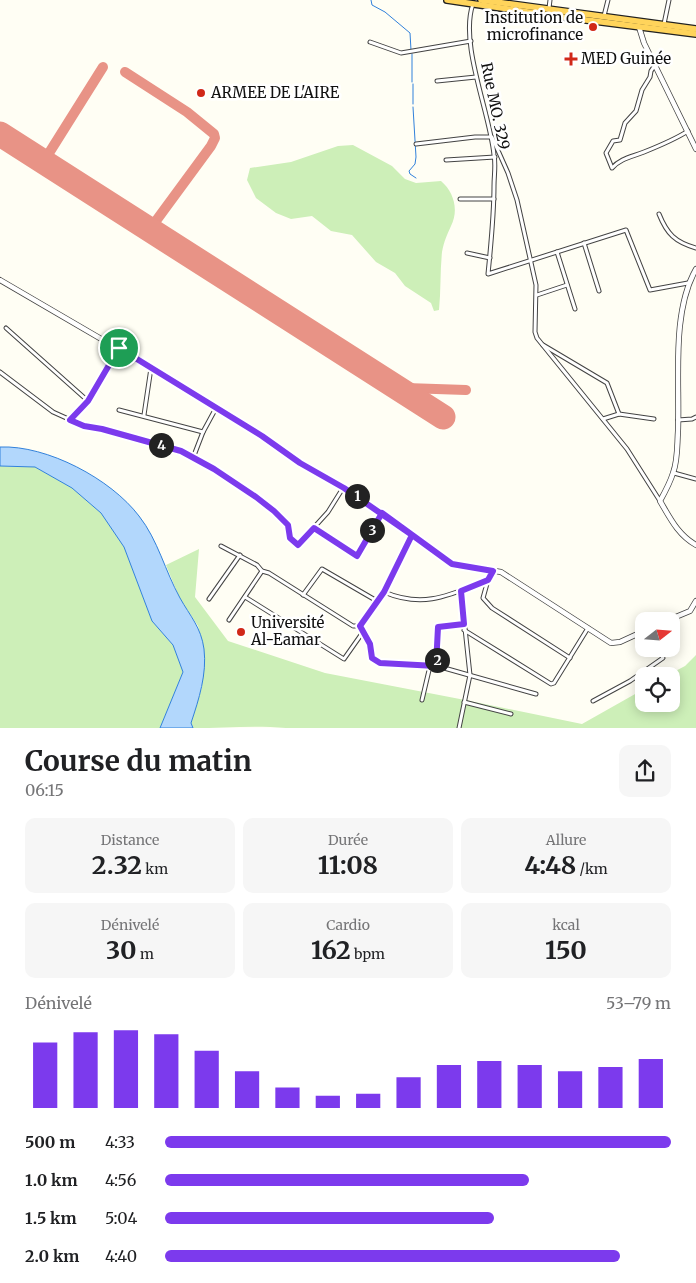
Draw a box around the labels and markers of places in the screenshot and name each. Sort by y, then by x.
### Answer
place label: Institution de microfinance [485,8,583,44]
marker: Institution de microfinance [587,21,599,33]
place label: MED Guinée [581,49,671,68]
marker: MED Guinée [565,53,577,65]
place label: ARMEE DE L'AIRE [210,83,340,102]
marker: ARMEE DE L'AIRE [195,87,207,99]
pin [98,327,140,369]
pin: 4 [148,432,174,458]
pin: 1 [344,484,370,508]
pin: 3 [360,518,384,542]
place label: Université Al-Eamar [250,613,325,649]
marker: Université Al-Eamar [235,626,247,638]
pin: 2 [424,648,450,672]

